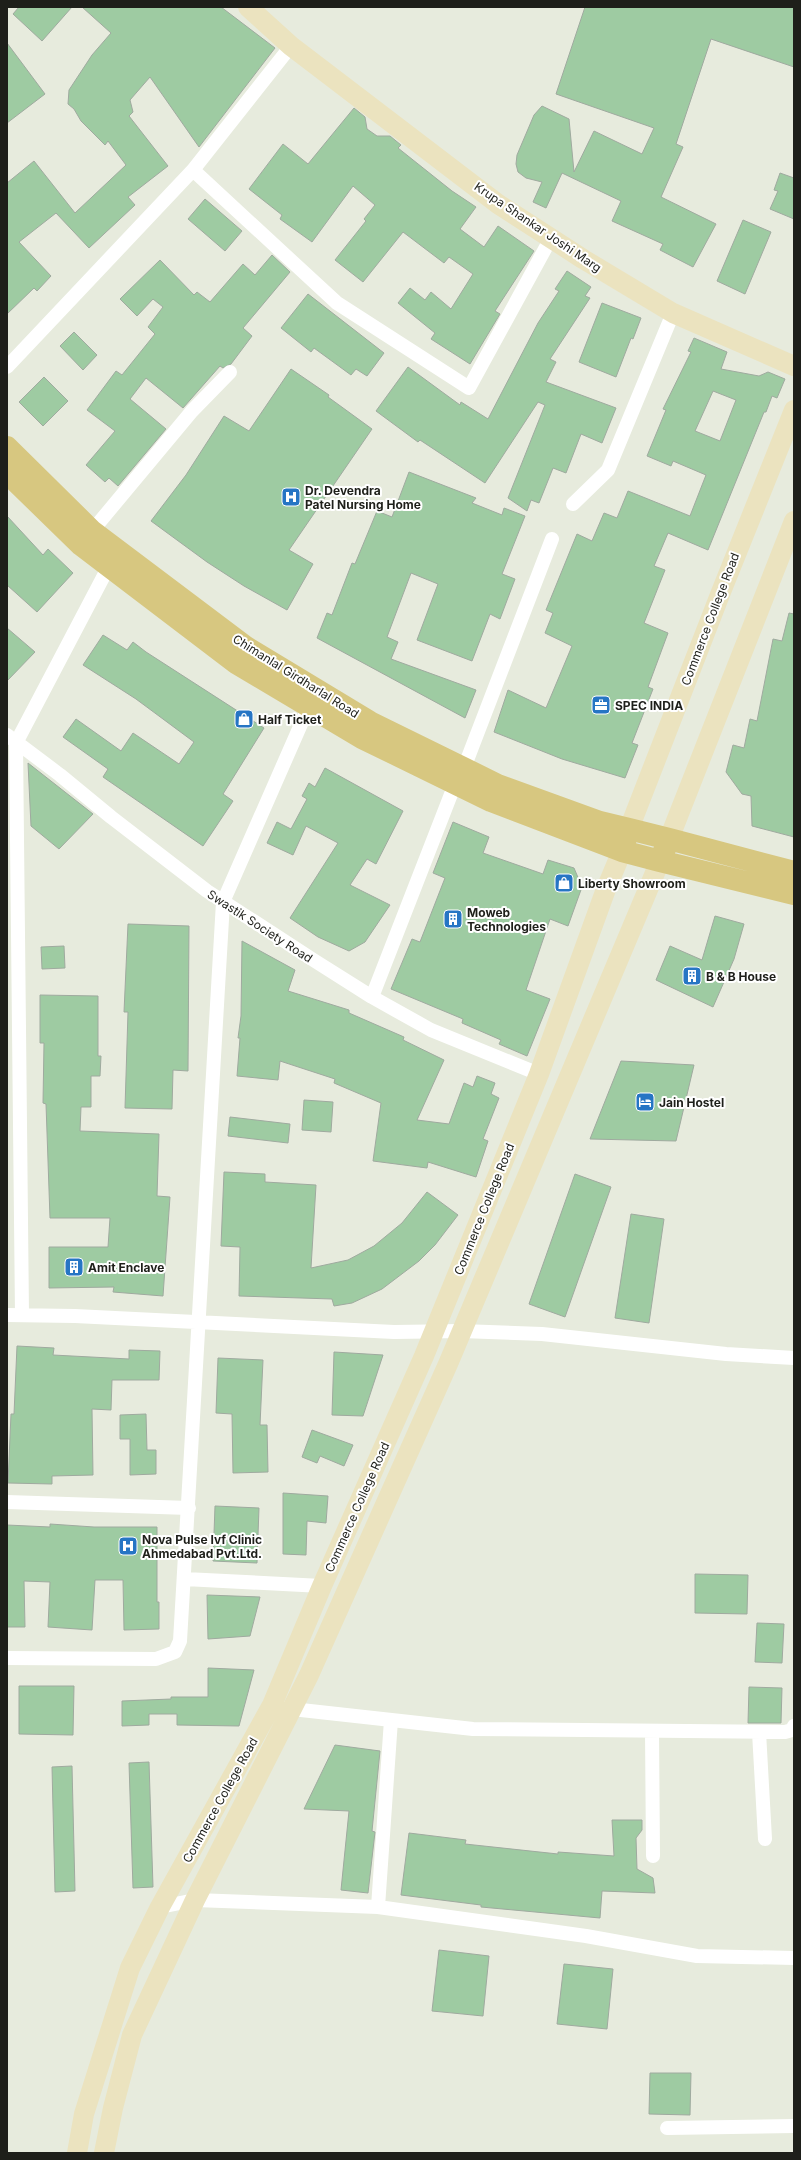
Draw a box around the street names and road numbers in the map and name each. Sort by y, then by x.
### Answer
street label: Krupa Shankar Joshi Marg [472,179,604,275]
street label: Commerce College Road [678,551,742,687]
street label: Chimanlal Girdharlal Road [230,631,362,721]
street label: Swastik Society Road [205,886,315,966]
street label: Commerce College Road [451,1141,517,1277]
street label: Commerce College Road [321,1440,393,1574]
street label: Commerce College Road [179,1735,261,1865]

